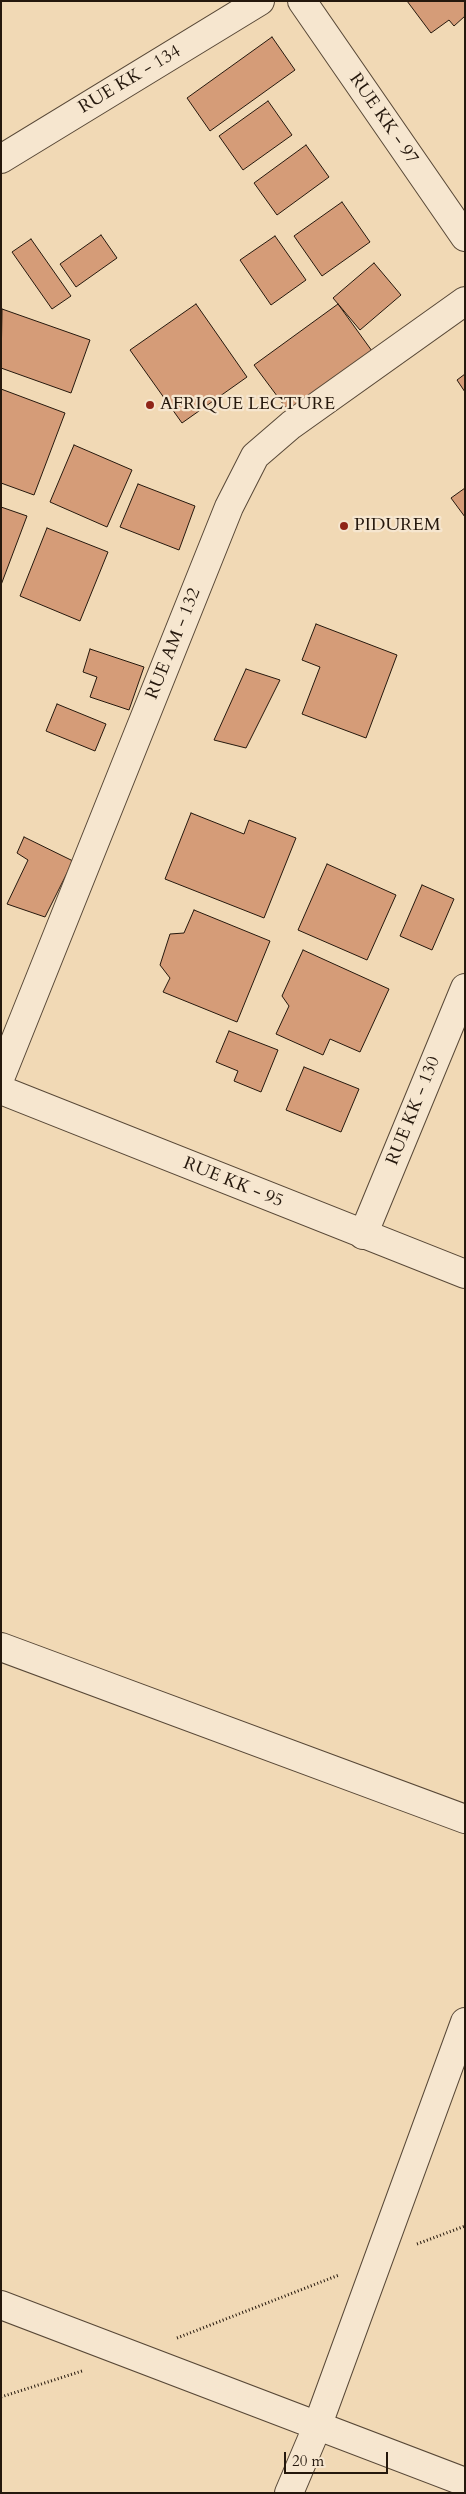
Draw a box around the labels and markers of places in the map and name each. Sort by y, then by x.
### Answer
place label: AFRIQUE LECTURE [160,394,335,416]
marker: AFRIQUE LECTURE [144,399,156,411]
place label: PIDUREM [354,515,441,537]
marker: PIDUREM [338,520,350,532]

